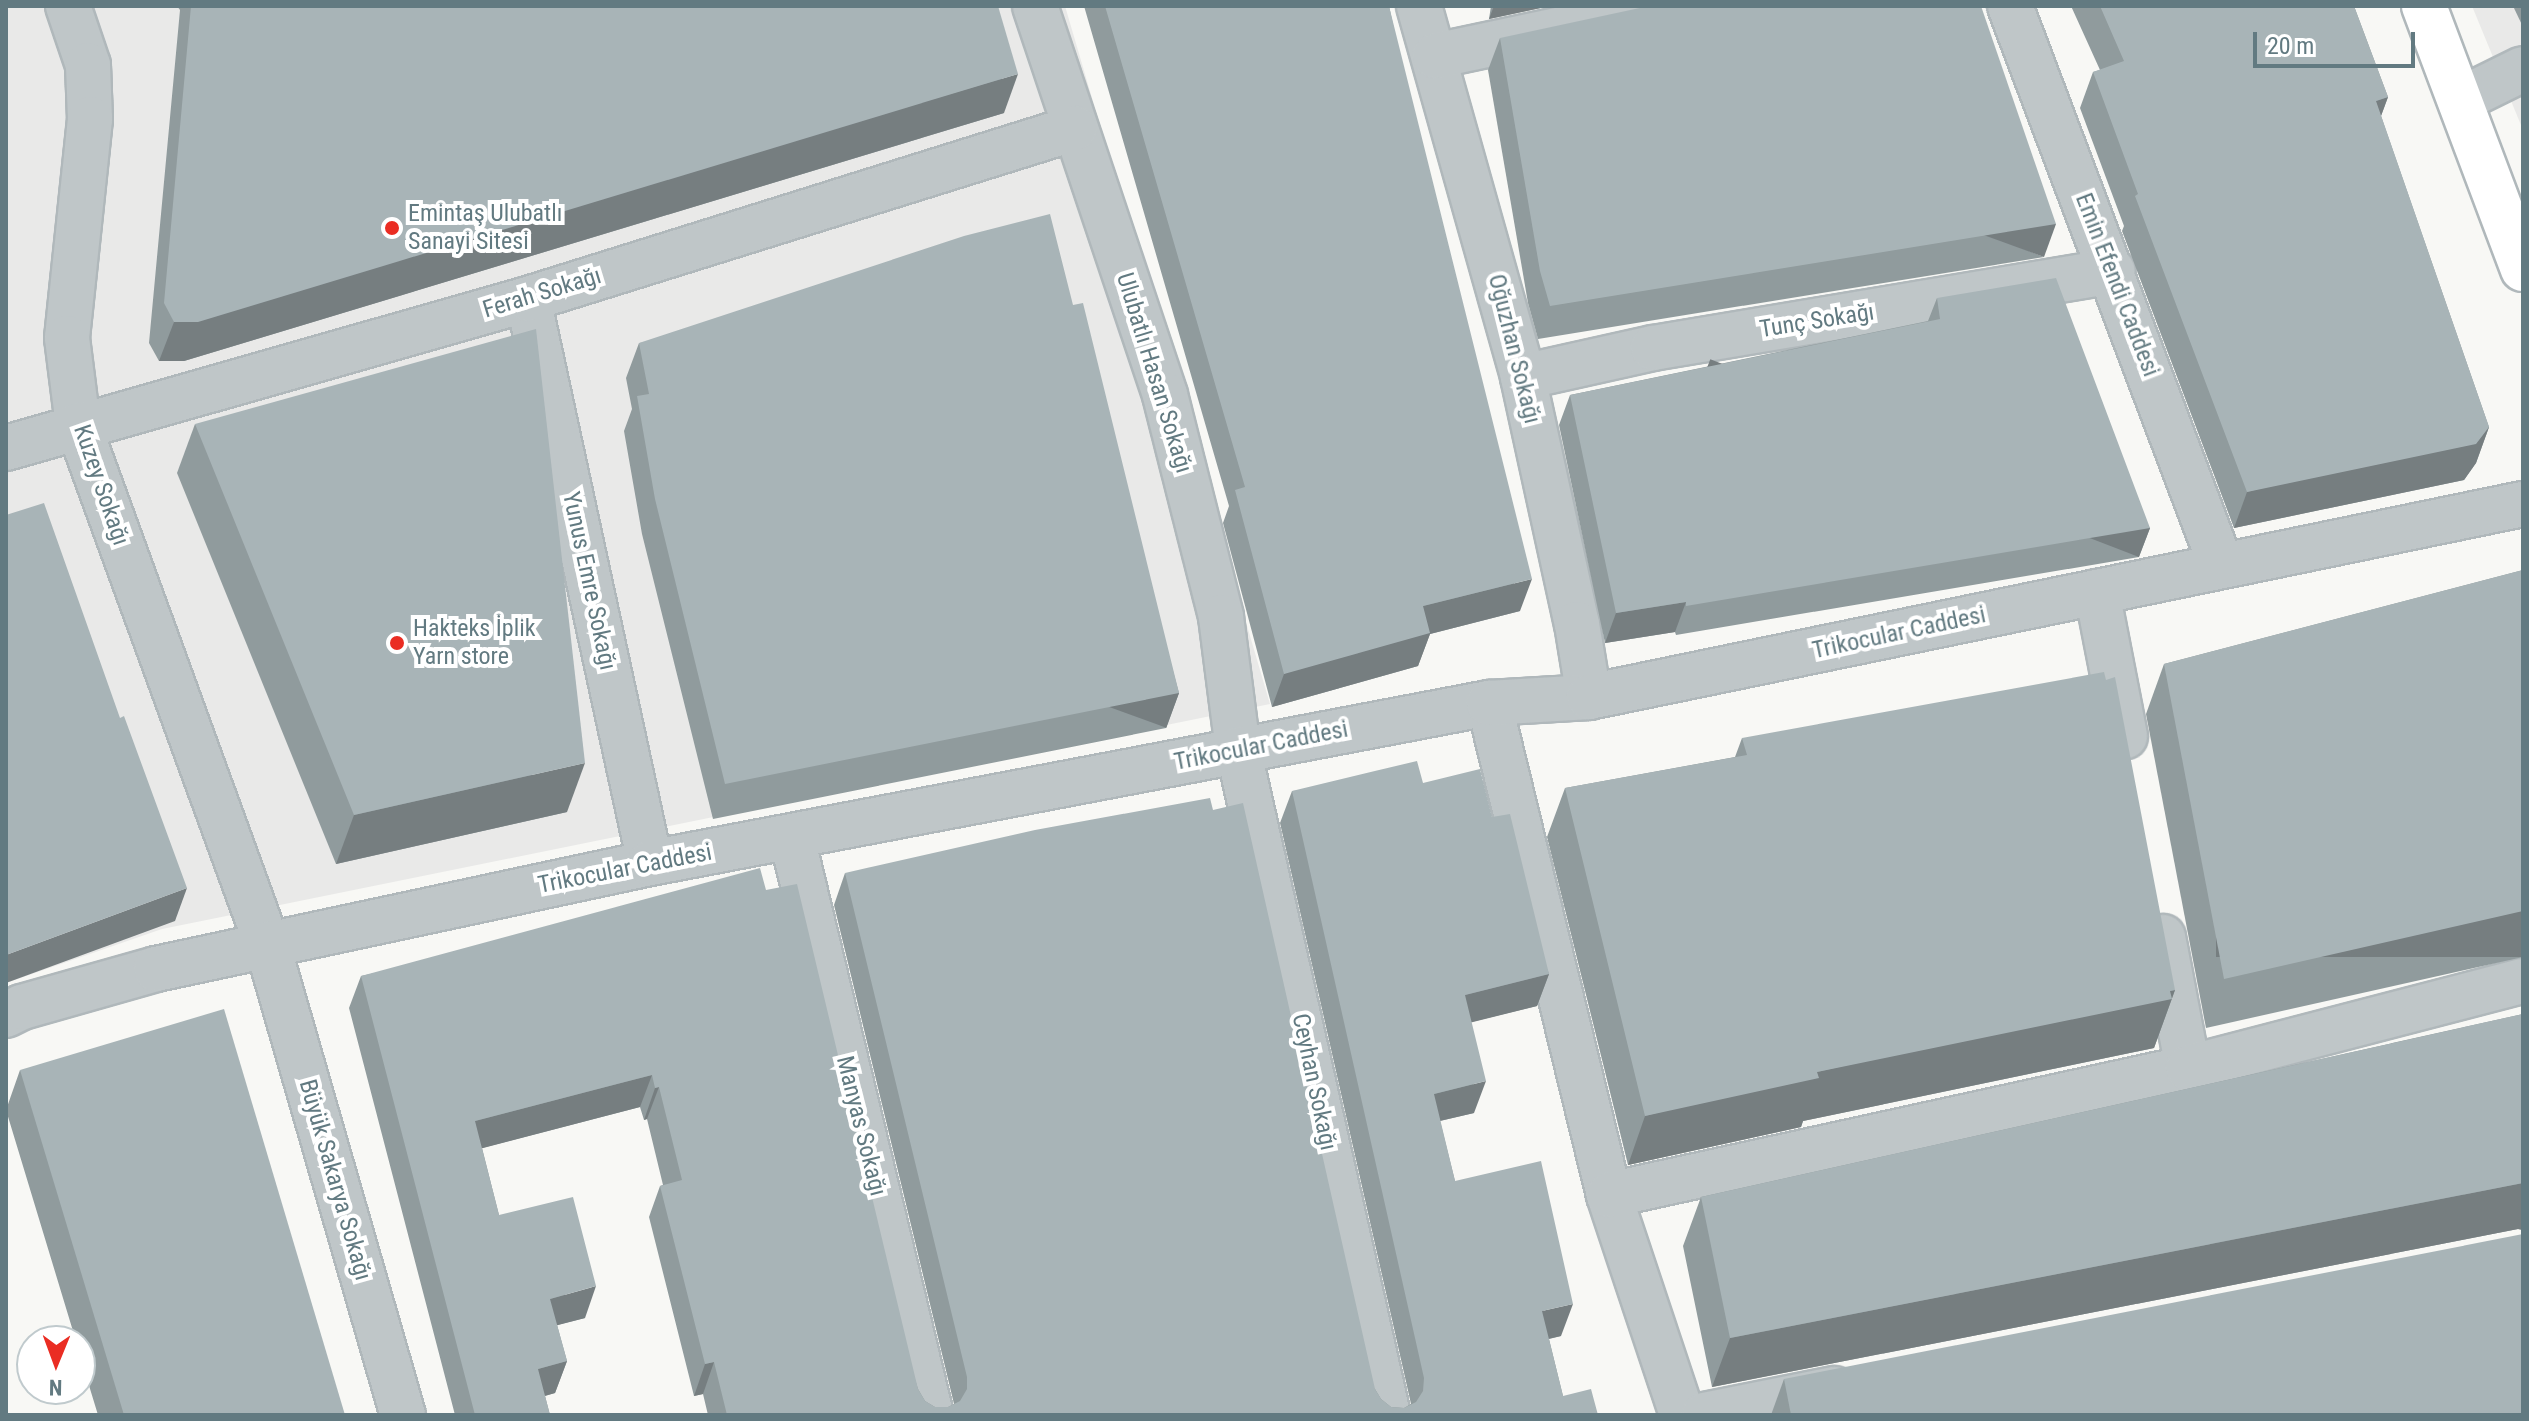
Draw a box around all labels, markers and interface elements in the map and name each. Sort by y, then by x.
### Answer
scale bar [2257,16,2419,66]
text: 20 m [2267,32,2314,60]
street label: Emin Efendi Caddesi [2069,189,2165,381]
place label: Emintaş Ulubatlı Sanayi Sitesi [408,200,562,256]
marker: Emintaş Ulubatlı Sanayi Sitesi [383,219,401,237]
street label: Ferah Sokağı [479,261,605,325]
street label: Ulubatlı Hasan Sokağı [1110,269,1198,477]
street label: Oğuzhan Sokağı [1482,271,1546,427]
street label: Tunç Sokağı [1758,298,1876,344]
street label: Kuzey Sokağı [67,421,135,549]
street label: Yunus Emre Sokağı [556,489,622,673]
street label: Trikocular Caddesi [1810,601,1988,665]
place label: Hakteks İplik Yarn store [413,615,535,671]
marker: Hakteks İplik Yarn store [388,634,406,652]
street label: Trikocular Caddesi [1172,715,1350,777]
street label: Trikocular Caddesi [536,838,714,900]
street label: Ceyhan Sokağı [1285,1011,1343,1153]
street label: Manyas Sokağı [830,1053,892,1199]
street label: Büyük Sakarya Sokağı [293,1076,377,1284]
north arrow [16,1325,96,1405]
text: N [49,1375,63,1400]

